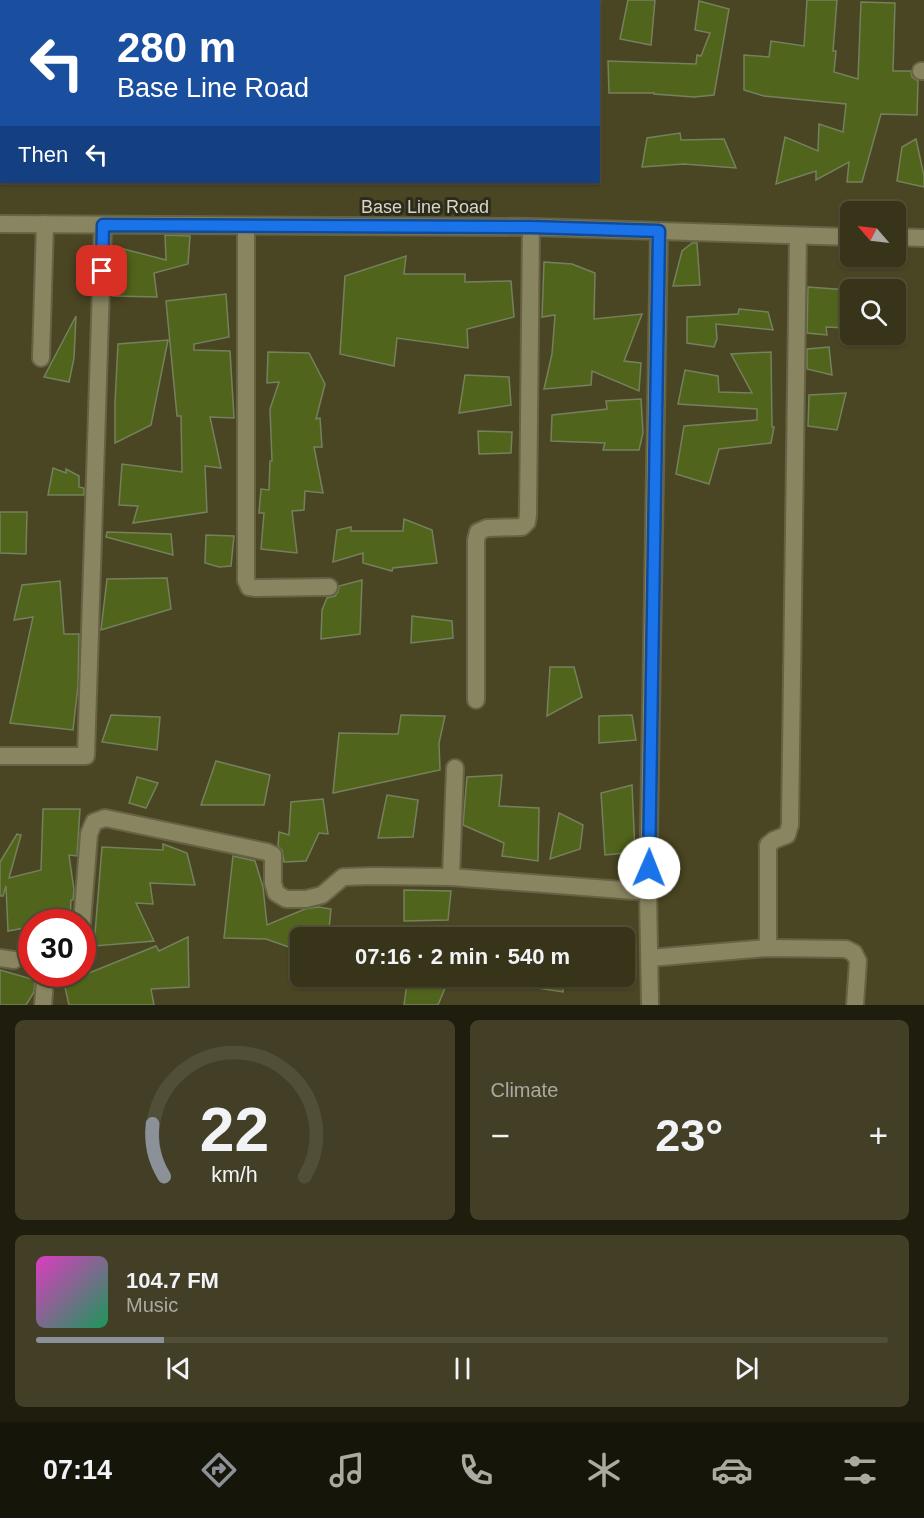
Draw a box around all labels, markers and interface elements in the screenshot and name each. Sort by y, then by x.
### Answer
icon: left [18,24,96,102]
text: 280 m [117,24,236,71]
text: Base Line Road [117,73,309,103]
icon: left [80,138,113,171]
text: Then [18,142,68,167]
street label: Base Line Road [361,197,489,217]
north arrow [840,201,906,267]
map controls [840,201,906,345]
pin [76,245,127,296]
icon: arrive [85,254,118,287]
button: search [840,279,906,345]
position arrow [617,836,681,900]
speed limit sign: 30 [18,909,96,987]
text: 07:16 · 2 min · 540 m [355,944,570,969]
text: Climate [491,1079,558,1101]
text: 22 [200,1095,269,1164]
text: 23° [655,1110,723,1161]
text: − [491,1117,510,1154]
text: + [869,1117,888,1154]
text: km/h [212,1163,258,1187]
text: 104.7 FM [126,1268,219,1293]
text: Music [126,1294,178,1316]
icon: previous [162,1352,195,1385]
icon: pause [446,1352,479,1385]
icon: next [730,1352,763,1385]
icon: directions [198,1449,240,1491]
icon: music [326,1449,368,1491]
icon: phone [455,1449,497,1491]
icon: climate [583,1449,625,1491]
icon: car [711,1449,753,1491]
icon: filters [839,1449,881,1491]
text: 07:14 [43,1455,112,1485]

